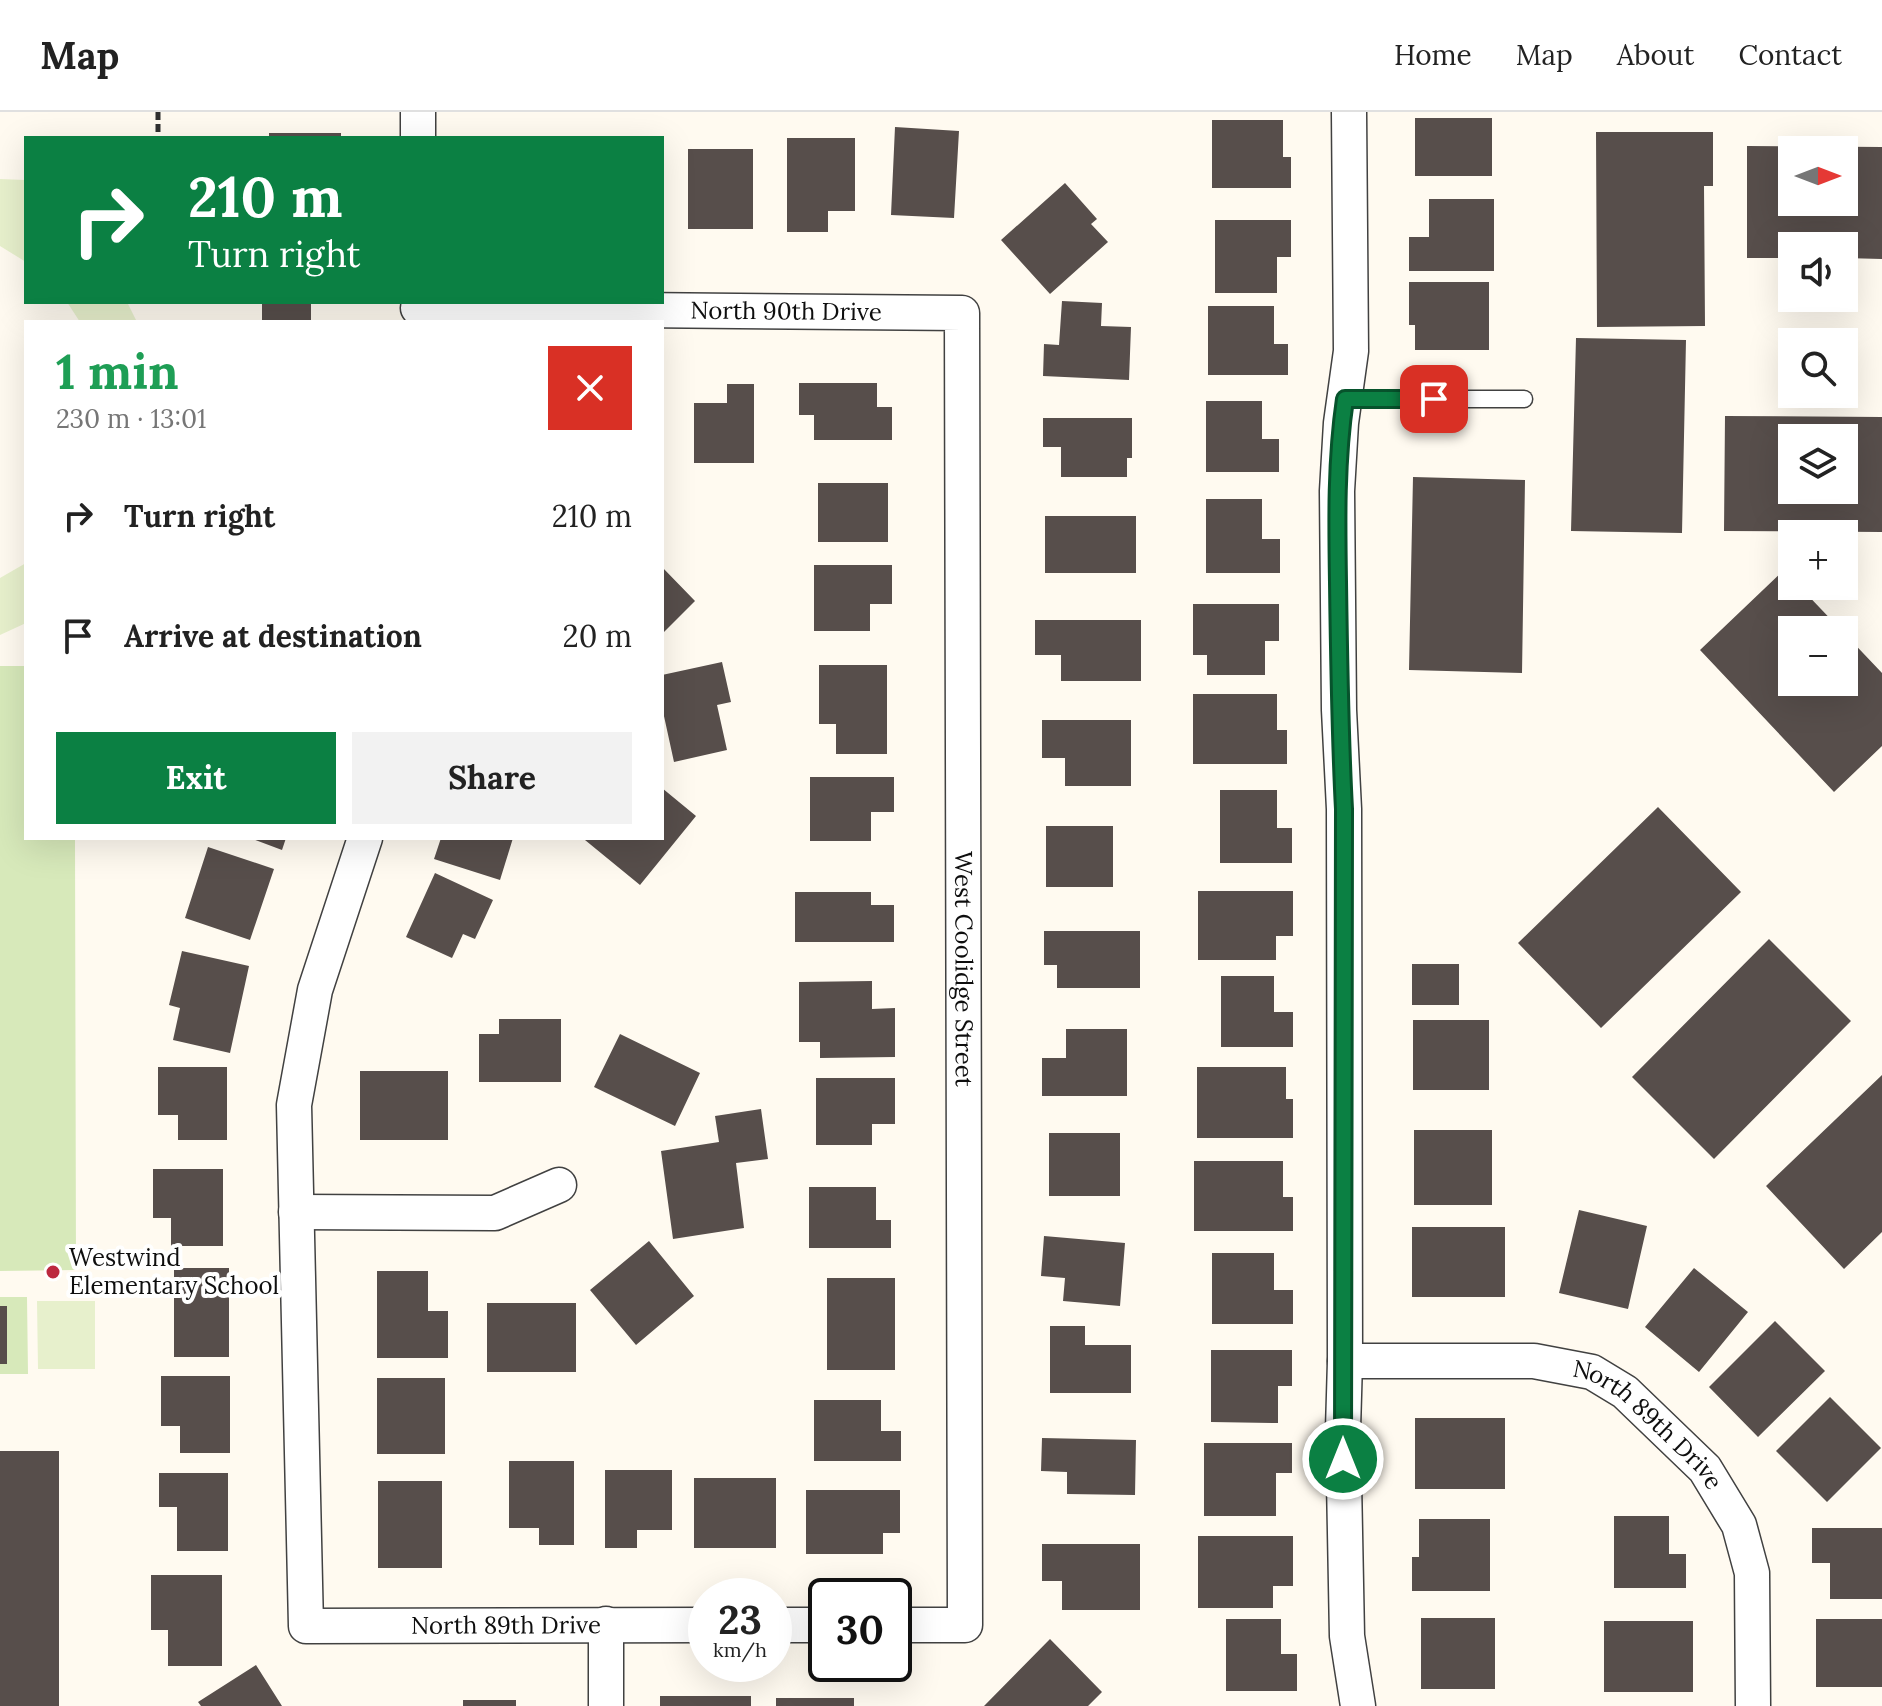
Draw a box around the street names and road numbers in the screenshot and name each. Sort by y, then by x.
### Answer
street label: North 90th Drive [690,295,882,327]
street label: West Coolidge Street [948,851,980,1088]
street label: North 89th Drive [1571,1353,1730,1495]
street label: North 89th Drive [411,1609,601,1641]

